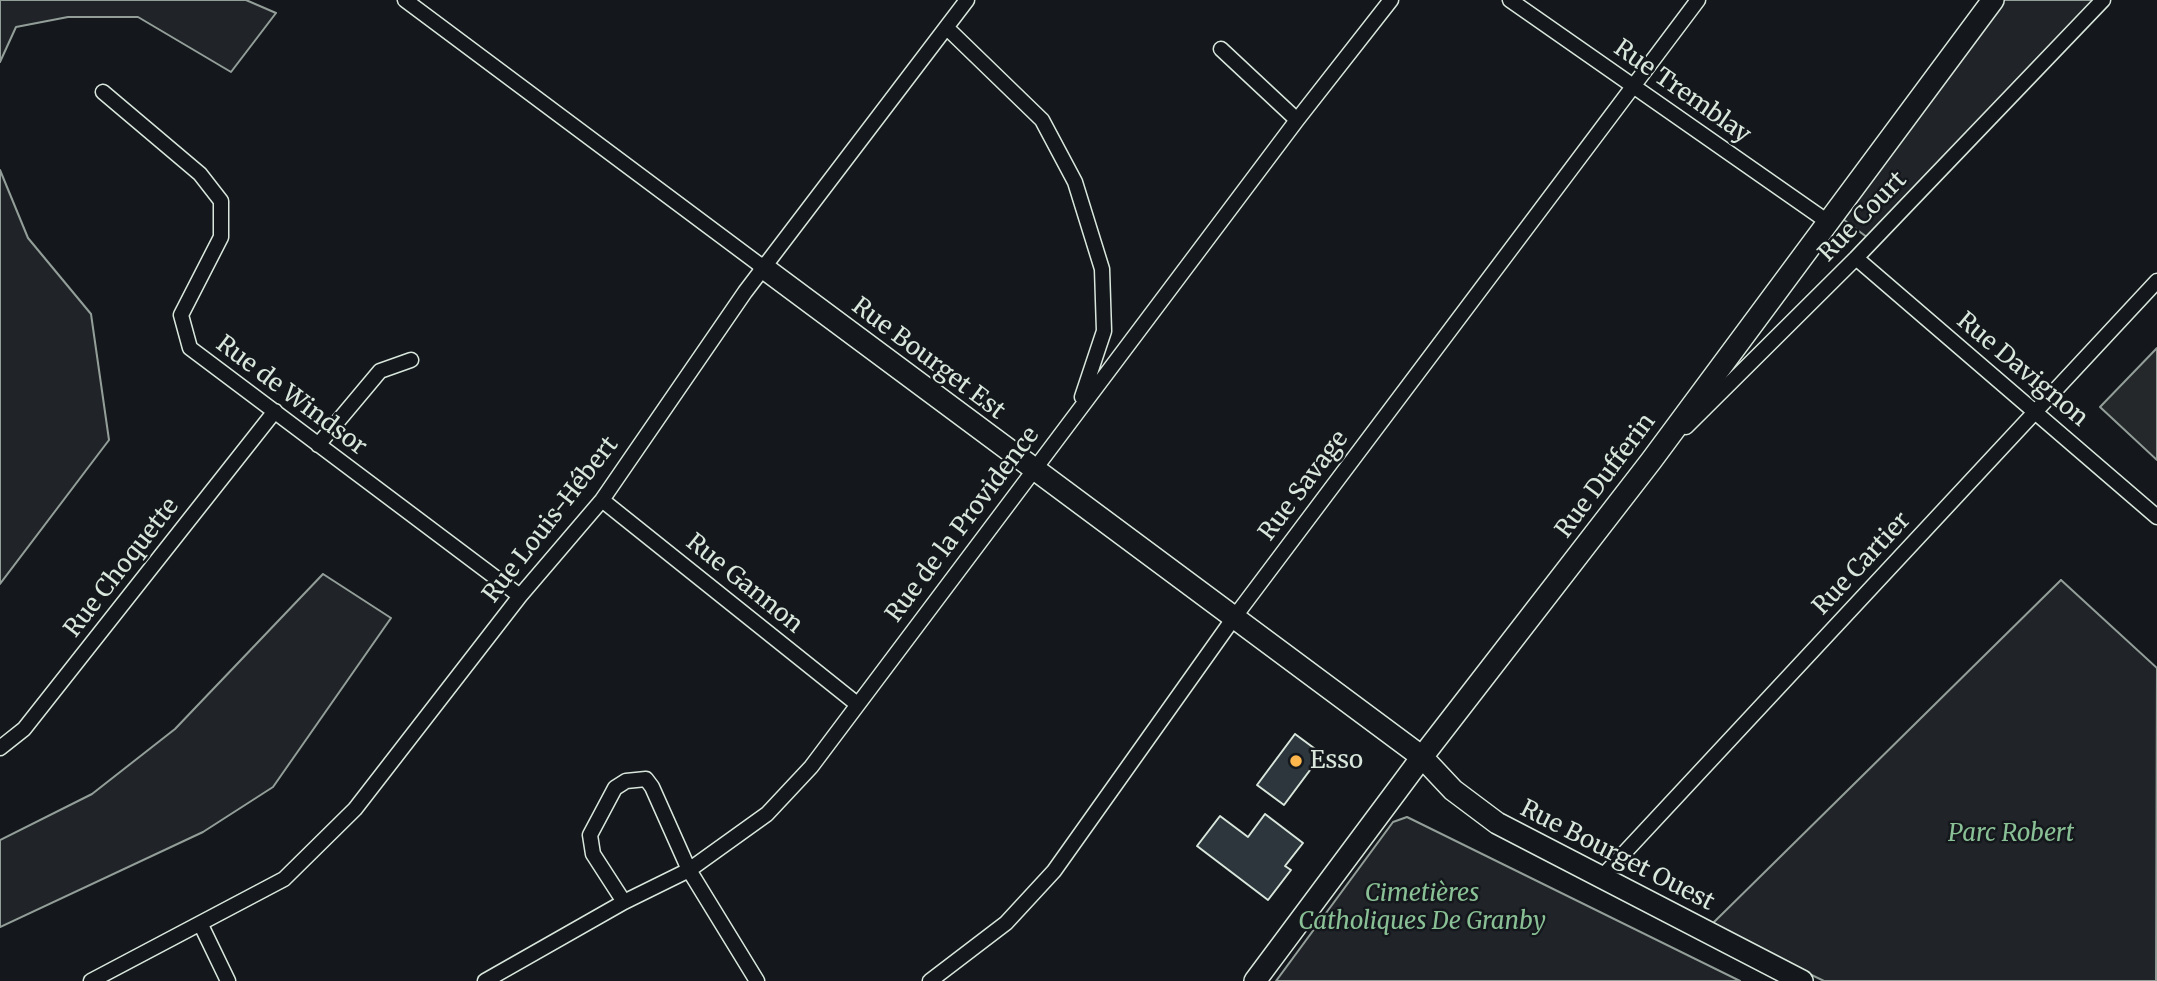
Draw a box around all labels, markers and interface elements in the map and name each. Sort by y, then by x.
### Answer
street label: Rue Tremblay [1608,34,1756,150]
street label: Rue Court [1813,166,1913,268]
street label: Rue Bourget Est [846,292,1010,426]
street label: Rue Davignon [1951,307,2093,433]
street label: Rue de Windsor [210,330,372,462]
street label: Rue Dufferin [1550,408,1662,544]
street label: Rue de la Providence [880,422,1046,628]
street label: Rue Savage [1253,425,1355,547]
street label: Rue Louis-Hébert [477,431,625,609]
street label: Rue Choquette [59,493,185,643]
street label: Rue Cartier [1807,507,1917,621]
street label: Rue Gannon [680,528,808,640]
place label: Esso [1310,747,1363,775]
marker: Esso [1288,753,1304,769]
street label: Rue Bourget Ouest [1515,795,1719,917]
park label: Parc Robert [1948,820,2074,848]
park label: Cimetières Catholiques De Granby [1298,880,1546,936]

